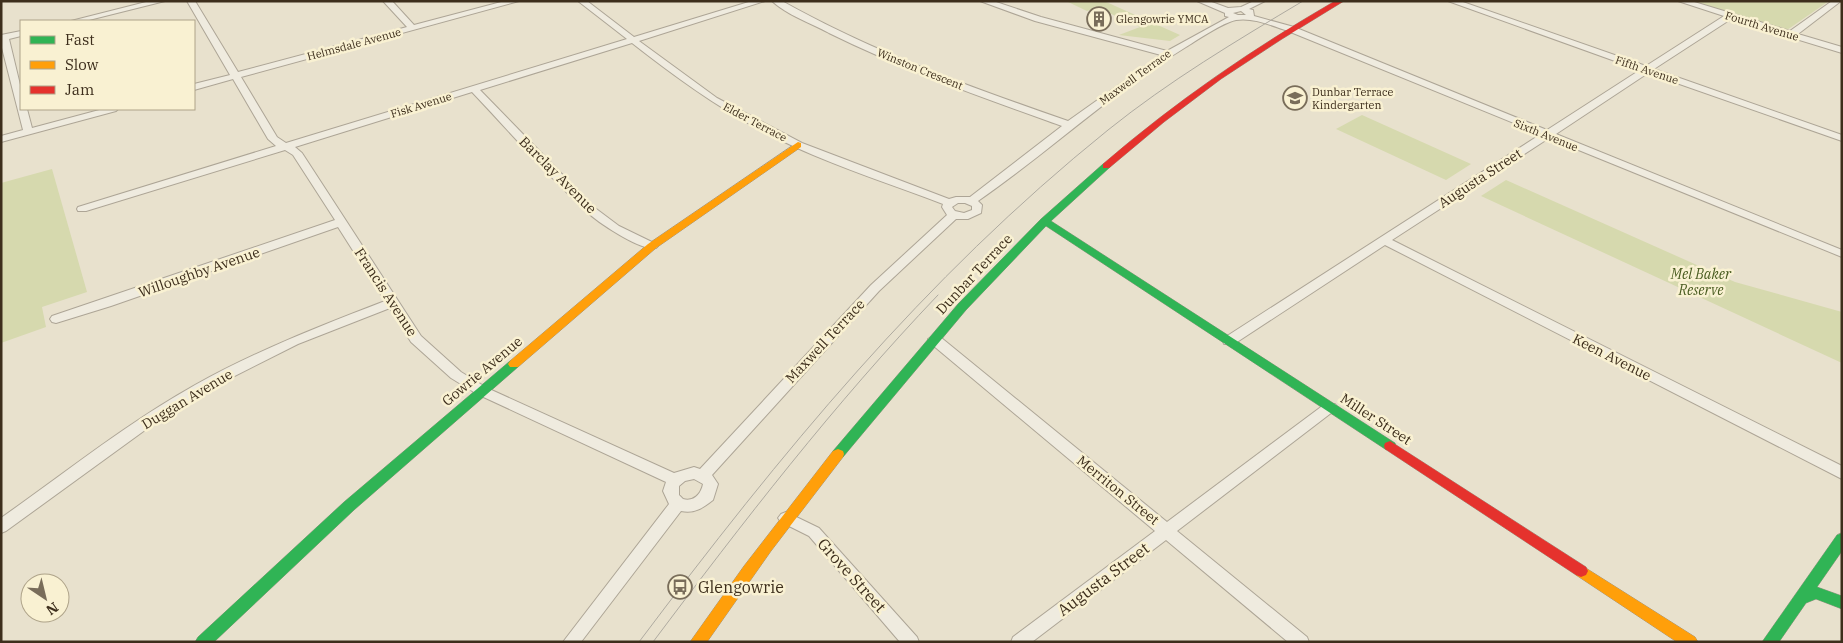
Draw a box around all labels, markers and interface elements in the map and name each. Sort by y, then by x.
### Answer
building icon: Glengowrie YMCA [1086,6,1112,32]
street label: Fourth Avenue [1723,8,1801,44]
place label: Glengowrie YMCA [1116,12,1209,26]
legend [20,20,195,110]
street label: Helmsdale Avenue [305,25,403,63]
text: Fast [65,30,95,49]
street label: Winston Crescent [875,45,965,93]
street label: Maxwell Terrace [1096,46,1174,108]
street label: Fifth Avenue [1614,53,1680,87]
text: Slow [65,55,99,74]
text: Jam [65,80,94,99]
school or university icon: Dunbar Terrace Kindergarten [1282,85,1308,111]
place label: Dunbar Terrace Kindergarten [1312,85,1394,112]
street label: Fisk Avenue [389,89,453,121]
street label: Elder Terrace [721,99,789,145]
street label: Sixth Avenue [1512,116,1580,154]
street label: Barclay Avenue [516,133,600,217]
street label: Augusta Street [1435,144,1525,212]
street label: Dunbar Terrace [932,230,1016,318]
street label: Willoughby Avenue [136,243,262,301]
street label: Francis Avenue [351,244,421,340]
park label: Mel Baker Reserve [1670,265,1732,299]
street label: Maxwell Terrace [781,295,869,387]
street label: Keen Avenue [1570,329,1654,385]
street label: Gowrie Avenue [438,332,526,410]
street label: Duggan Avenue [138,365,236,433]
street label: Miller Street [1337,389,1415,449]
street label: Merriton Street [1073,451,1163,529]
street label: Grove Street [813,534,891,617]
street label: Augusta Street [1053,538,1153,620]
north arrow [20,573,70,623]
bus stop icon: Glengowrie [667,574,693,600]
place label: Glengowrie [698,577,784,597]
text: N [43,598,62,619]

